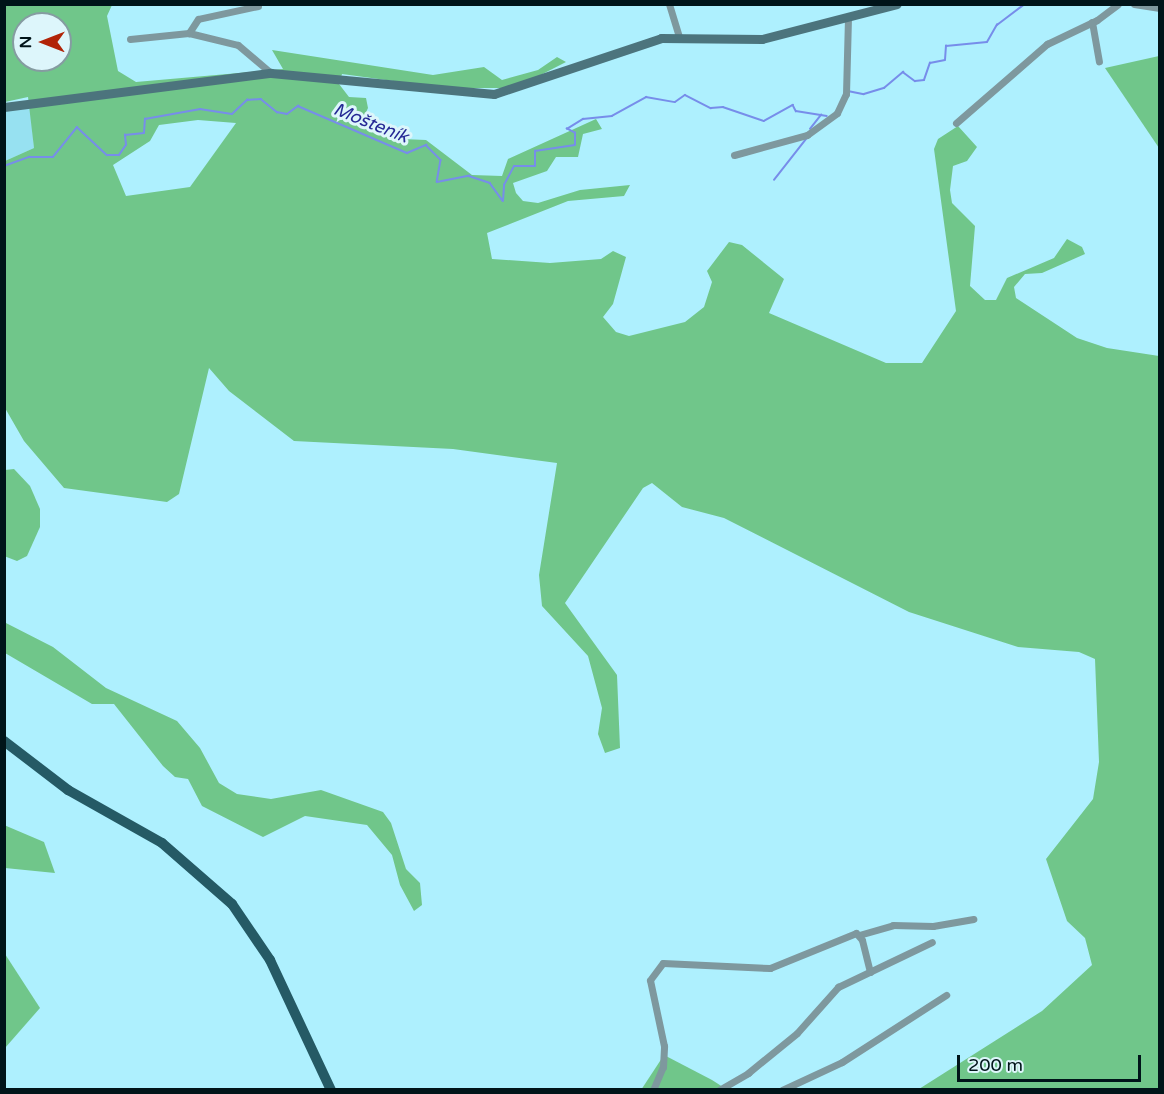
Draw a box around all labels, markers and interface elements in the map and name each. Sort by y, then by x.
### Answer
north arrow [12,12,72,72]
text: N [16,36,36,48]
water label: Mošteník [330,98,412,148]
scale bar [960,1043,1144,1081]
text: 200 m [968,1054,1023,1076]

